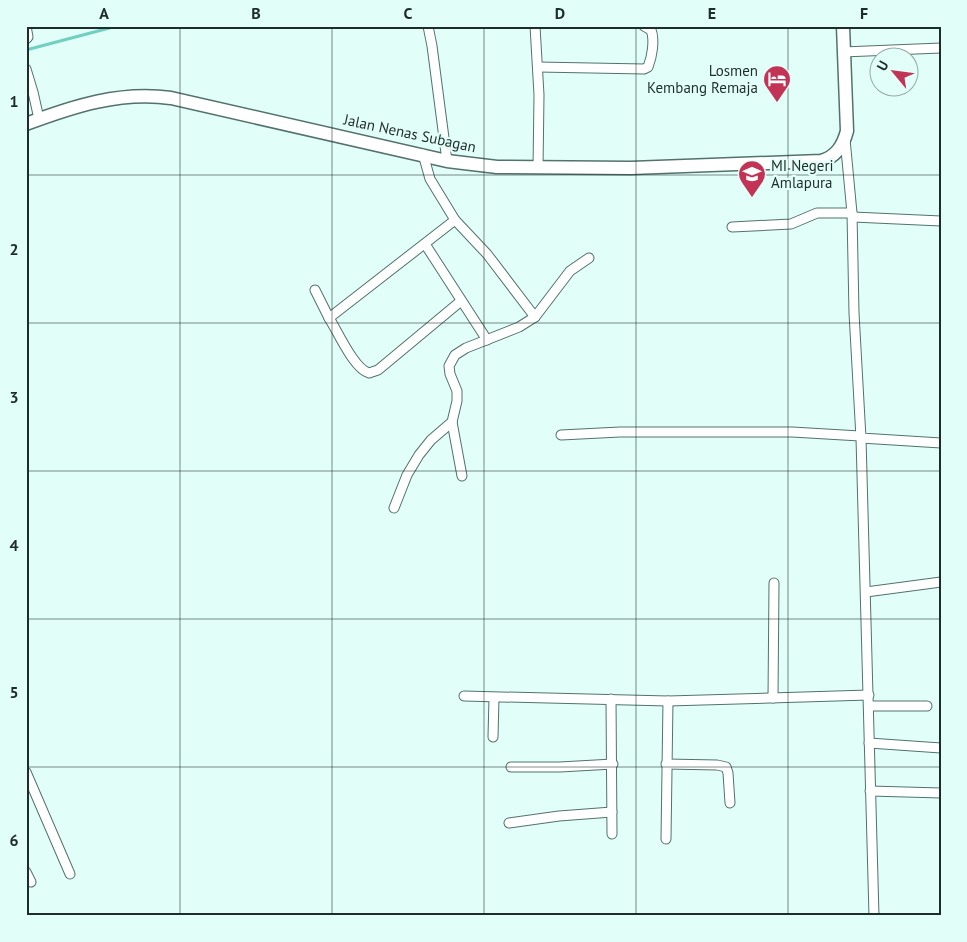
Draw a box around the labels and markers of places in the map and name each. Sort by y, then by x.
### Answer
place label: Losmen Kembang Remaja [647,61,758,97]
hotel icon: Losmen Kembang Remaja [762,64,792,103]
place label: MI Negeri Amlapura [771,156,834,192]
school or university icon: MI Negeri Amlapura [737,159,767,198]

